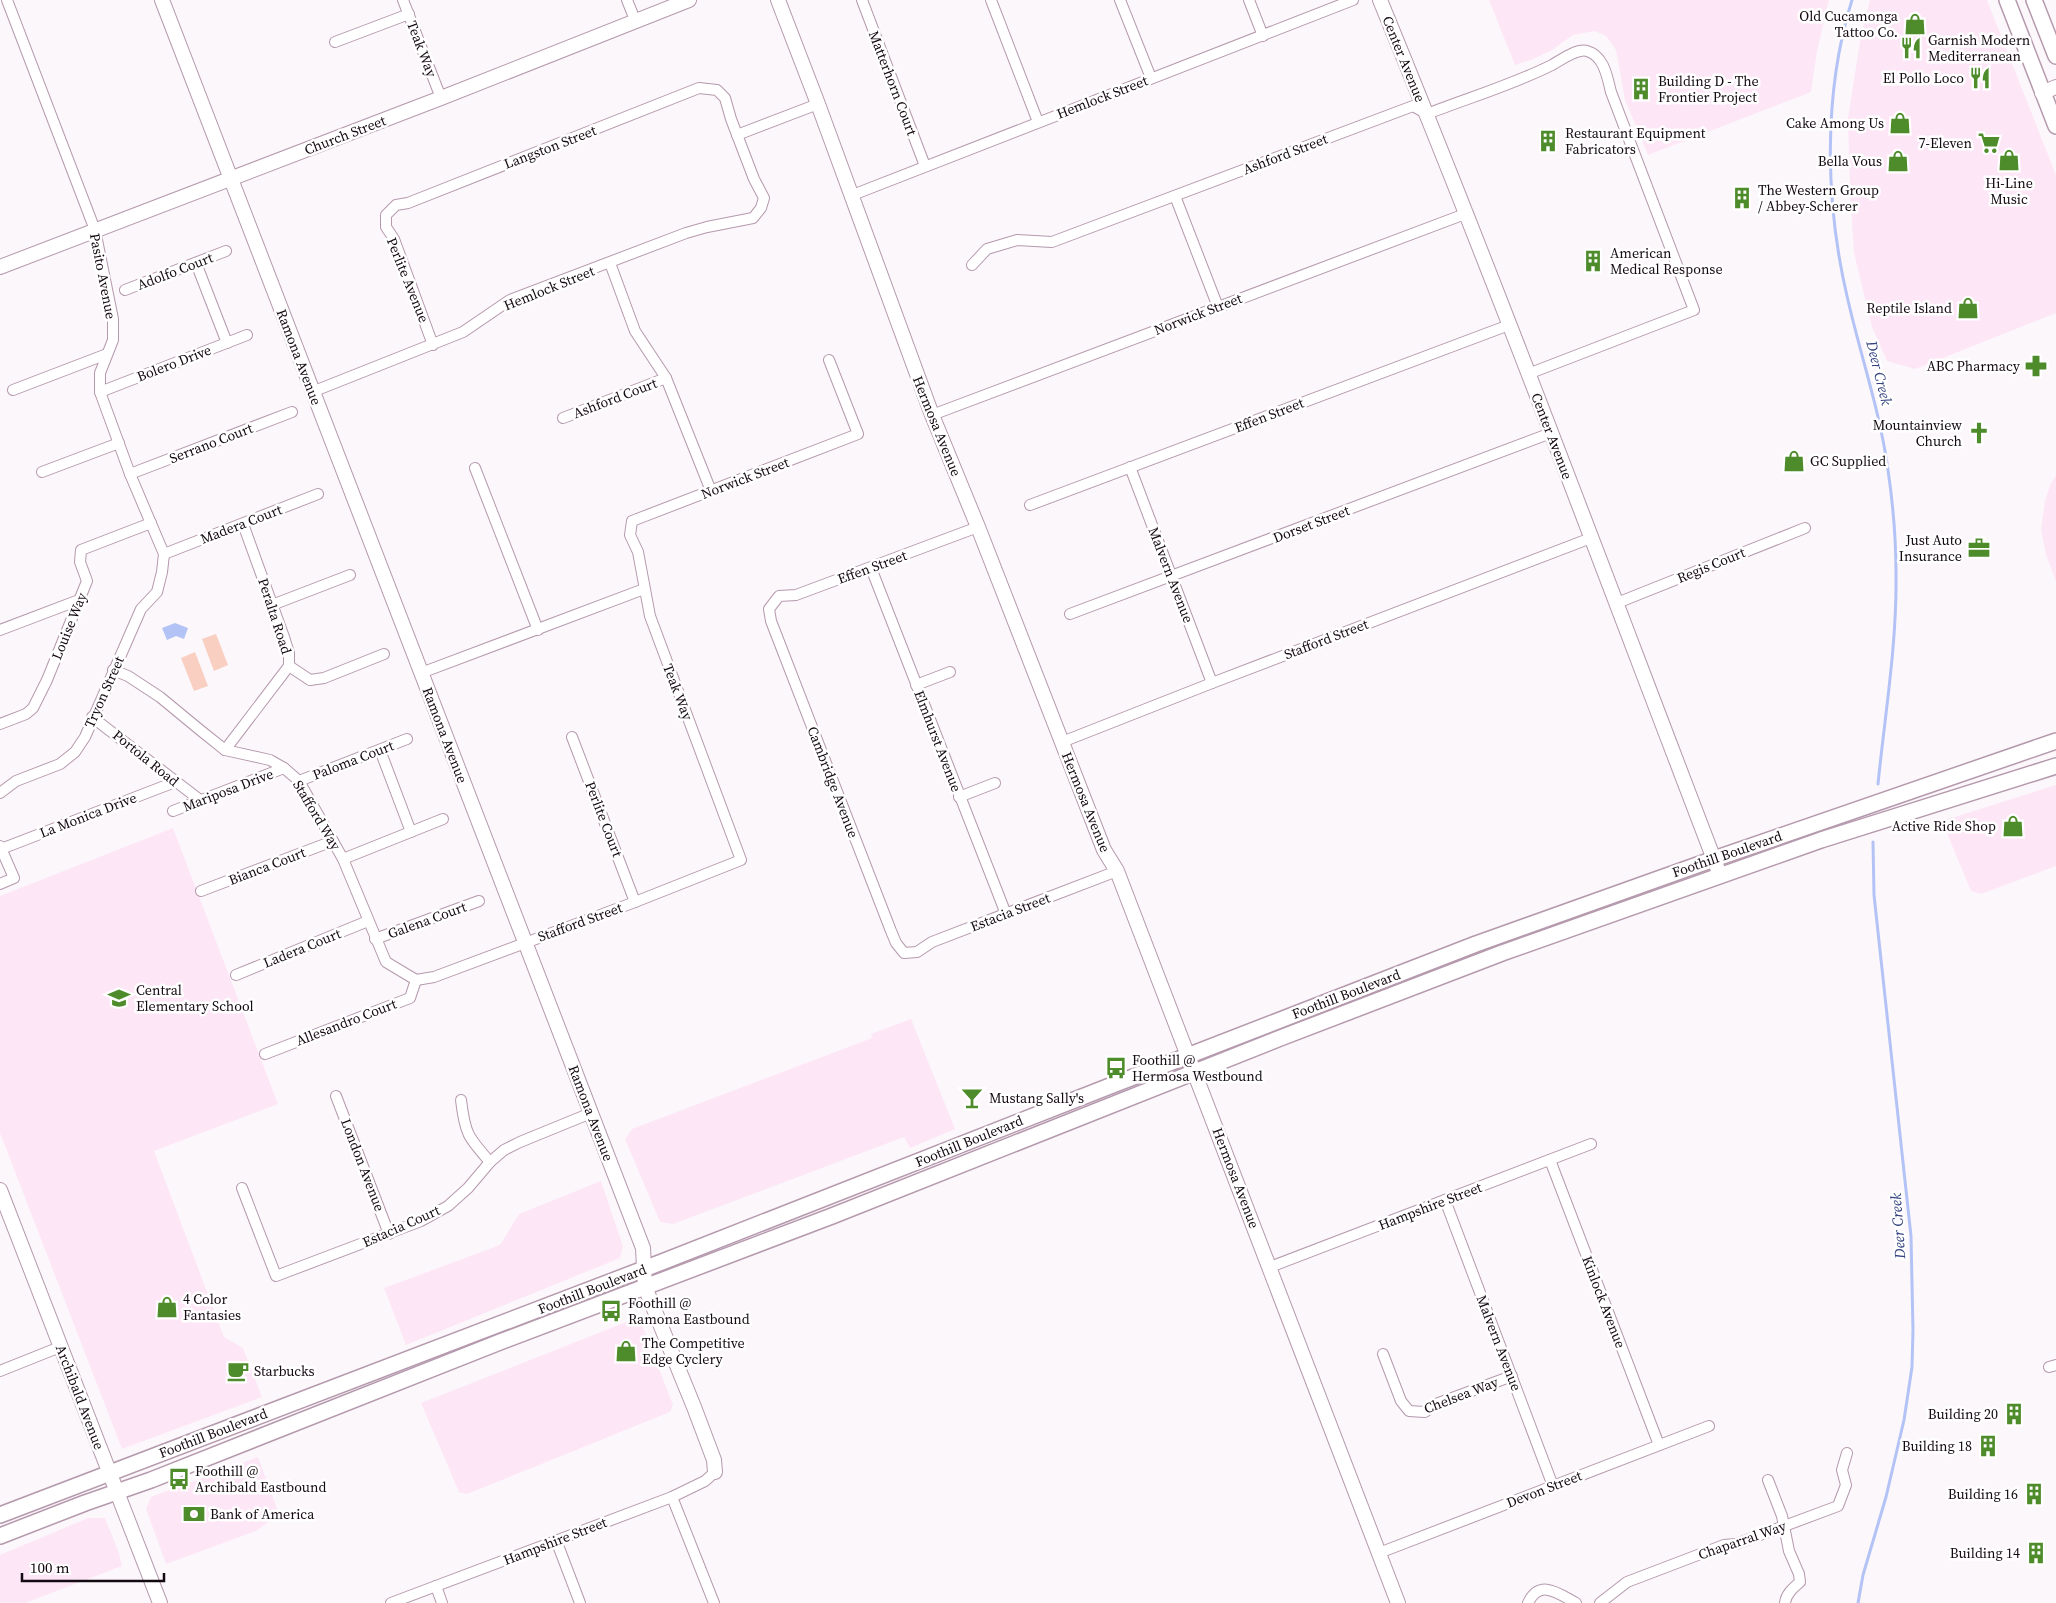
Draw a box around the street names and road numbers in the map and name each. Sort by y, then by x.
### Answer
street label: Center Avenue [1378,13,1430,105]
street label: Teak Way [402,18,442,81]
street label: Matterhorn Court [864,28,922,139]
street label: Hemlock Street [1054,70,1151,124]
street label: Church Street [301,110,389,160]
street label: Langston Street [501,120,599,174]
street label: Ashford Street [1240,129,1331,179]
street label: Pasito Avenue [85,231,121,321]
street label: Perlite Avenue [382,234,434,326]
street label: Adolfo Court [134,247,216,295]
street label: Hemlock Street [501,261,598,315]
street label: Norwick Street [1151,288,1245,340]
street label: Ramona Avenue [272,306,326,408]
street label: Bolero Drive [134,340,214,386]
street label: Ashford Court [570,373,660,423]
street label: Hermosa Avenue [908,373,966,479]
street label: Center Avenue [1526,390,1578,482]
street label: Effen Street [1232,393,1307,437]
street label: Serrano Court [166,418,256,468]
street label: Norwick Street [698,452,792,504]
street label: Madera Court [197,499,285,549]
street label: Dorset Street [1270,500,1353,548]
street label: Malvern Avenue [1144,524,1198,626]
street label: Regis Court [1674,542,1749,588]
street label: Effen Street [835,545,910,589]
street label: Peralta Road [253,575,297,657]
street label: Louise Way [46,589,92,663]
street label: Stafford Street [1281,614,1371,664]
street label: Tryon Street [79,653,129,731]
street label: Teak Way [658,661,698,724]
street label: Ramona Avenue [418,684,472,786]
street label: Elmhurst Avenue [909,687,967,795]
street label: Cambridge Avenue [803,723,863,841]
street label: Portola Road [109,725,183,791]
street label: Paloma Court [309,735,397,785]
street label: Hermosa Avenue [1057,749,1115,855]
street label: Mariposa Drive [180,764,276,816]
street label: Stafford Way [288,776,346,855]
street label: Perlite Court [580,778,628,860]
street label: La Monica Drive [37,787,139,843]
street label: Foothill Boulevard [1669,826,1785,882]
street label: Bianca Court [226,842,309,890]
street label: Estacia Street [967,887,1053,936]
street label: Galena Court [385,896,469,943]
street label: Stafford Street [535,897,625,947]
street label: Ladera Court [260,923,344,973]
street label: Foothill Boulevard [1289,964,1403,1024]
street label: Allesandro Court [293,993,400,1050]
street label: Ramona Avenue [564,1062,618,1164]
street label: Foothill Boulevard [912,1110,1026,1172]
street label: London Avenue [336,1116,390,1214]
street label: Hermosa Avenue [1208,1125,1264,1231]
street label: Hampshire Street [1375,1177,1485,1235]
street label: Estacia Court [359,1200,443,1252]
street label: Kinlock Avenue [1577,1253,1631,1351]
street label: Foothill Boulevard [535,1259,649,1319]
street label: Malvern Avenue [1472,1292,1526,1394]
street label: Archibald Avenue [51,1342,109,1452]
street label: Chelsea Way [1421,1371,1502,1418]
street label: Foothill Boulevard [156,1403,270,1463]
street label: Devon Street [1503,1465,1585,1513]
street label: Hampshire Street [500,1512,610,1570]
street label: Chaparral Way [1695,1515,1789,1564]

